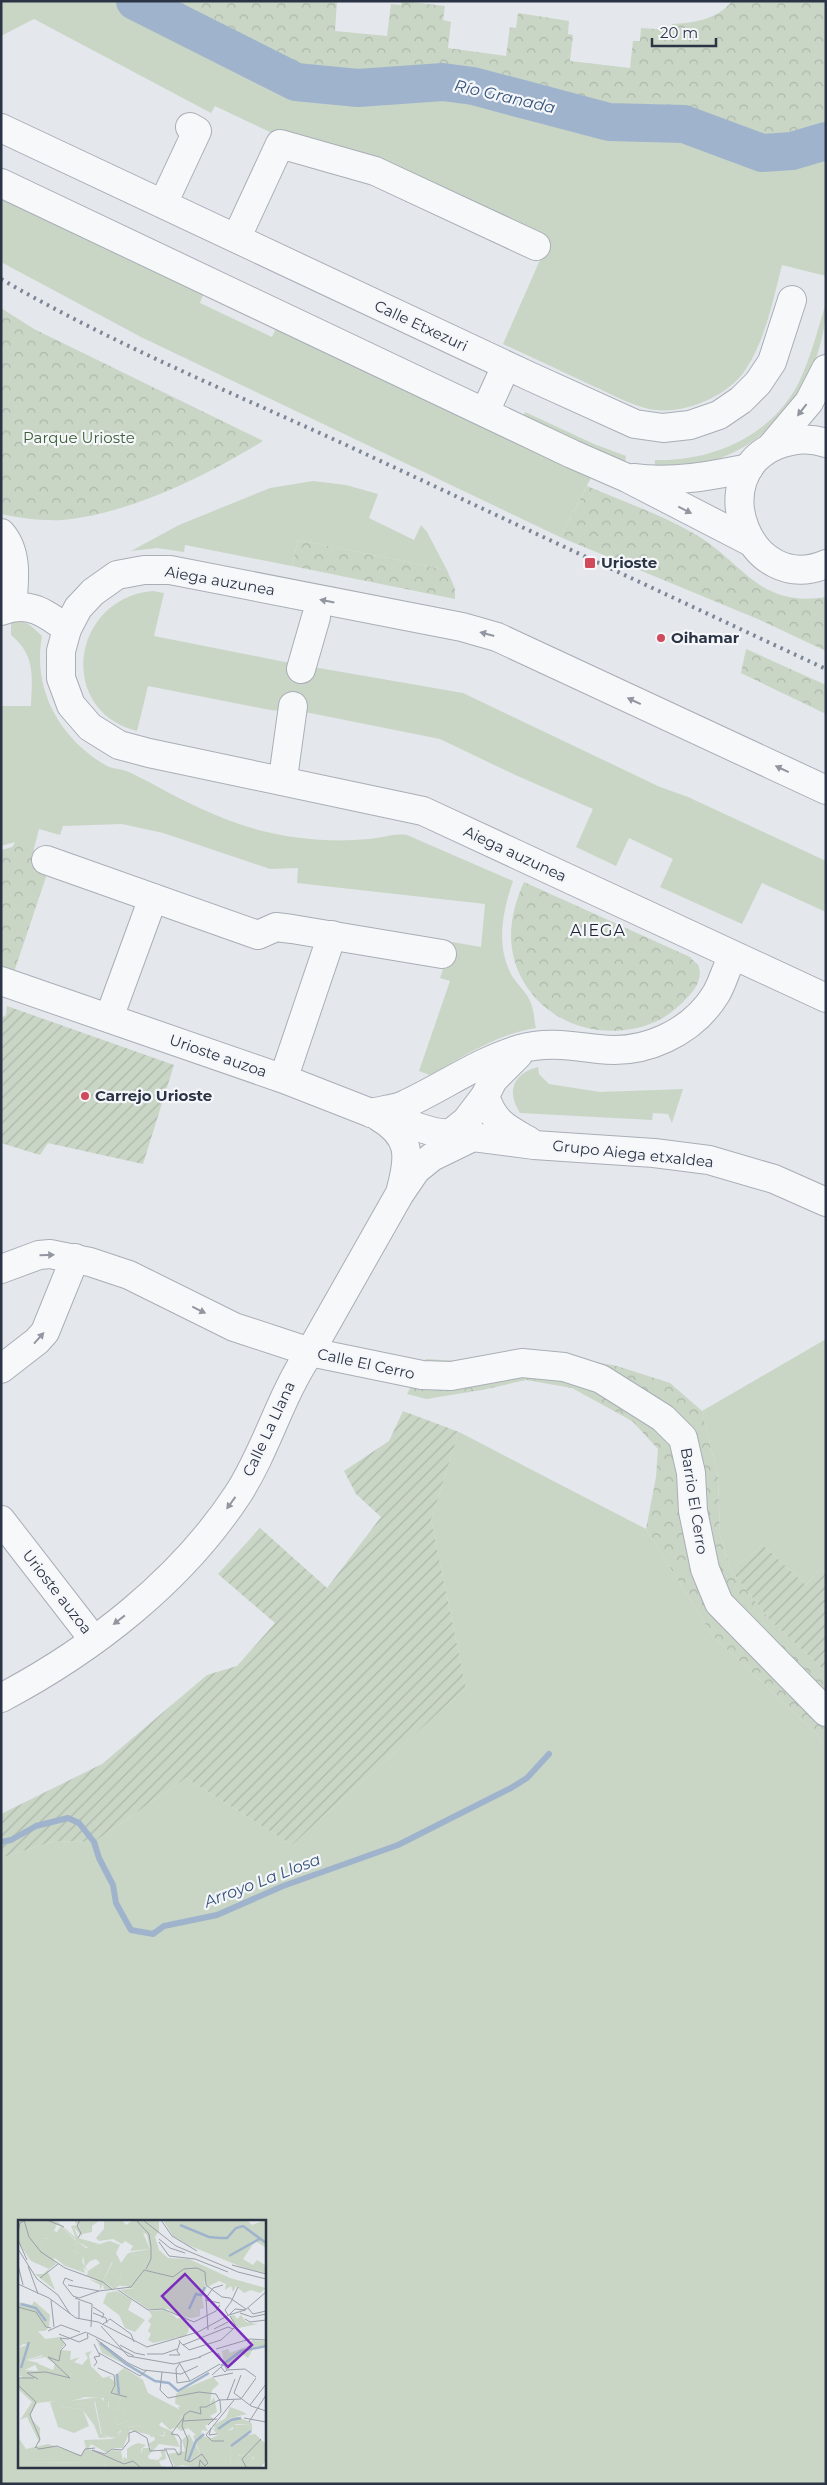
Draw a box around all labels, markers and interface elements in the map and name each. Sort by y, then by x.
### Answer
scale bar [652,15,716,47]
text: 20 m [660,23,698,42]
water label: Río Granada [453,76,557,117]
street label: Calle Etxezuri [372,296,471,355]
one-way arrow [797,404,807,417]
park label: Parque Urioste [23,428,135,447]
one-way arrow [678,506,692,514]
place label: Urioste [601,553,657,572]
marker: Urioste [583,556,597,570]
street label: Aiega auzunea [164,561,277,600]
one-way arrow [320,597,335,605]
place label: Oihamar [671,628,740,647]
one-way arrow [479,629,494,637]
marker: Oihamar [655,632,667,644]
one-way arrow [627,696,642,705]
one-way arrow [775,765,789,773]
street label: Aiega auzunea [461,821,570,886]
district label: AIEGA [570,921,626,940]
street label: Urioste auzoa [167,1030,269,1081]
place label: Carrejo Urioste [95,1086,212,1105]
marker: Carrejo Urioste [79,1090,91,1102]
street label: Grupo Aiega etxaldea [552,1136,715,1171]
one-way arrow [40,1251,56,1259]
one-way arrow [192,1306,206,1314]
one-way arrow [33,1333,45,1345]
street label: Calle El Cerro [316,1344,416,1383]
street label: Calle La Llana [238,1378,299,1479]
street label: Barrio El Cerro [677,1446,712,1556]
one-way arrow [226,1496,236,1510]
street label: Urioste auzoa [19,1546,96,1638]
one-way arrow [113,1615,126,1626]
water label: Arroyo La Llosa [200,1849,323,1912]
inset map [18,2220,265,2468]

